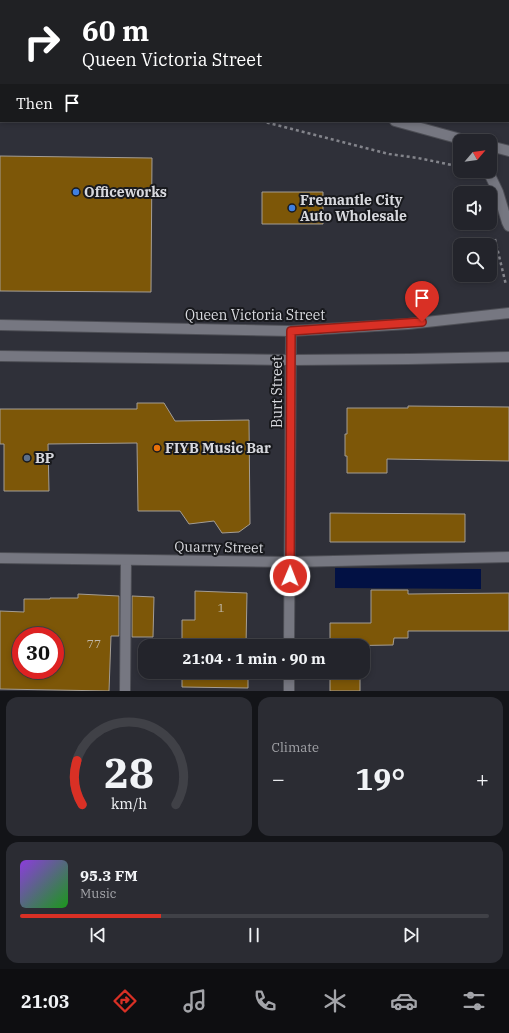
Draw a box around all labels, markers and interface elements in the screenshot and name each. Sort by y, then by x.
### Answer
text: 60 m [82,12,149,49]
icon: right [16,16,68,68]
text: Queen Victoria Street [82,48,262,71]
icon: arrive [61,92,83,114]
text: Then [16,94,53,113]
north arrow [453,134,497,178]
map controls [453,134,497,282]
place label: Officeworks [84,183,167,201]
button: sound [453,186,497,230]
marker: Officeworks [71,187,81,197]
place label: Fremantle City Auto Wholesale [300,191,407,225]
marker: Fremantle City Auto Wholesale [287,203,297,213]
button: search [453,238,497,282]
pin [405,281,439,322]
icon: arrive [411,287,433,309]
street label: Queen Victoria Street [185,306,325,324]
street label: Burt Street [268,356,286,428]
place label: FIYB Music Bar [165,439,271,457]
marker: FIYB Music Bar [152,443,162,453]
place label: BP [35,449,55,467]
marker: BP [22,453,32,463]
street label: Quarry Street [174,537,264,557]
position arrow [269,555,311,597]
house number: 1 [217,600,225,615]
speed limit sign: 30 [12,627,64,679]
house number: 77 [87,636,101,651]
text: 21:04 · 1 min · 90 m [182,649,326,668]
text: Climate [272,739,319,756]
text: 28 [104,744,154,798]
text: 19° [355,759,405,798]
text: − [272,764,285,793]
text: + [476,764,489,793]
text: km/h [111,793,147,812]
text: 95.3 FM [80,866,138,885]
text: Music [80,885,117,902]
icon: previous [87,924,109,946]
icon: pause [243,924,265,946]
icon: next [400,924,422,946]
icon: directions [111,987,139,1015]
icon: music [181,987,209,1015]
icon: phone [251,987,279,1015]
icon: climate [321,987,349,1015]
icon: car [390,987,418,1015]
icon: filters [460,987,488,1015]
text: 21:03 [21,990,70,1013]

